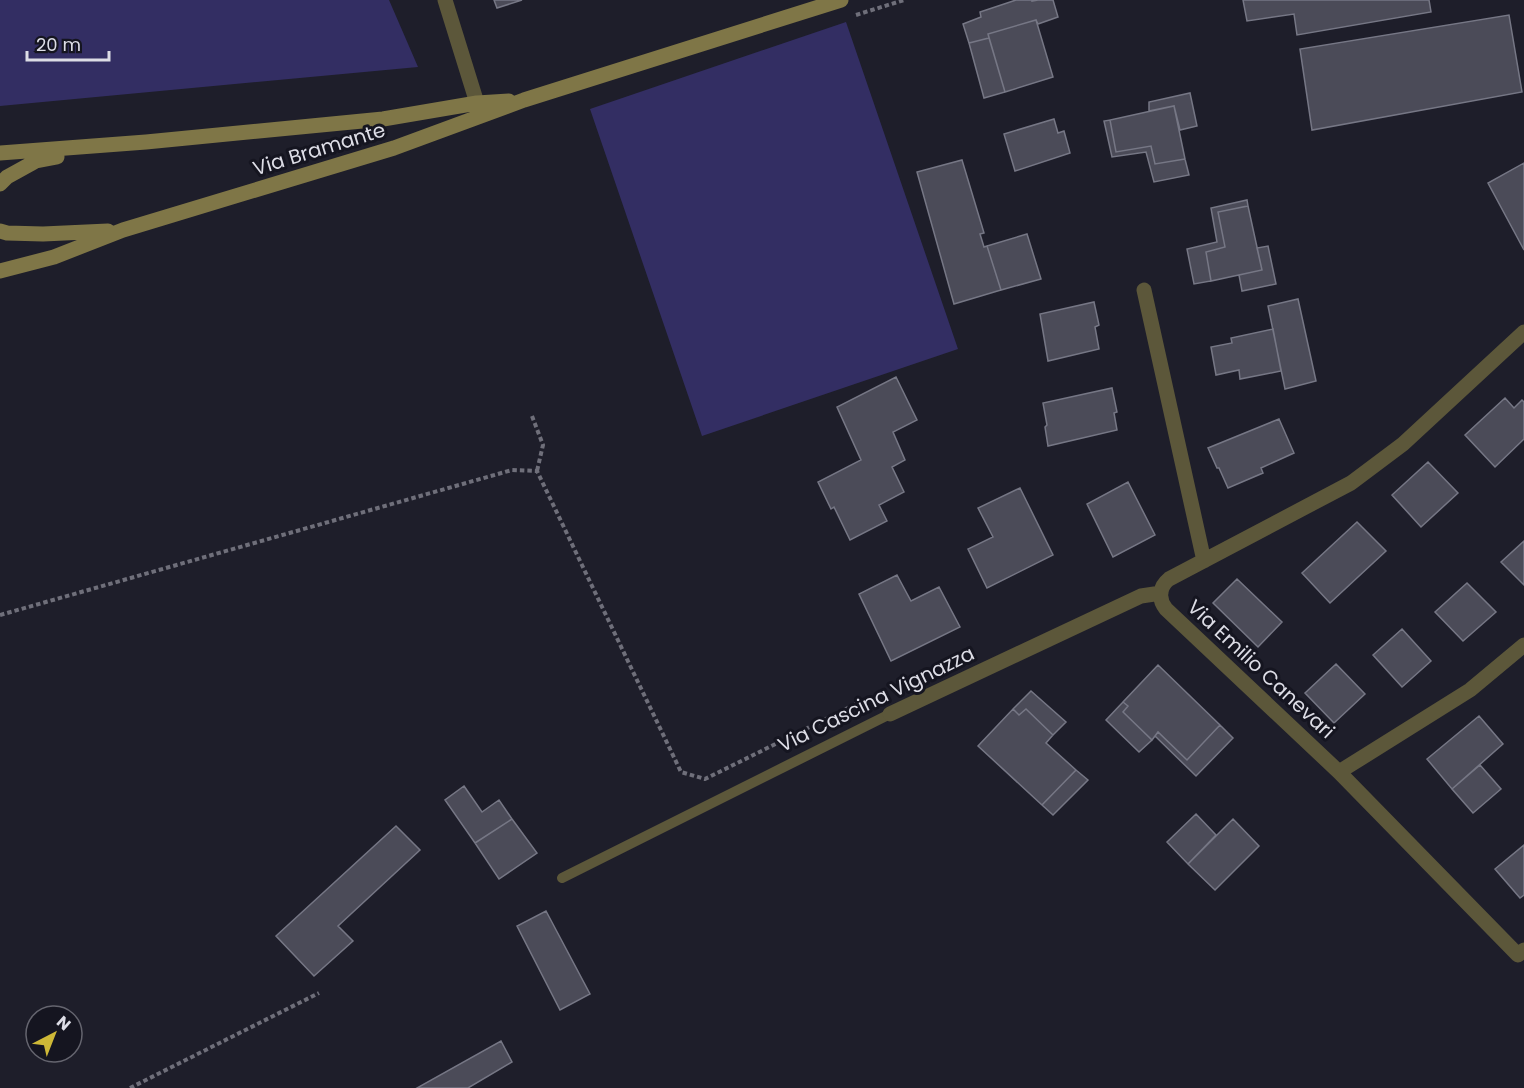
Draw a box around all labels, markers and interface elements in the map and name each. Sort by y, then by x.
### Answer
scale bar [27,24,110,62]
text: 20 m [36,32,81,57]
street label: Via Bramante [249,116,389,182]
street label: Via Emilio Canevari [1181,593,1341,745]
street label: Via Cascina Vignazza [773,639,979,759]
north arrow [24,1004,84,1064]
text: N [52,1011,76,1036]

